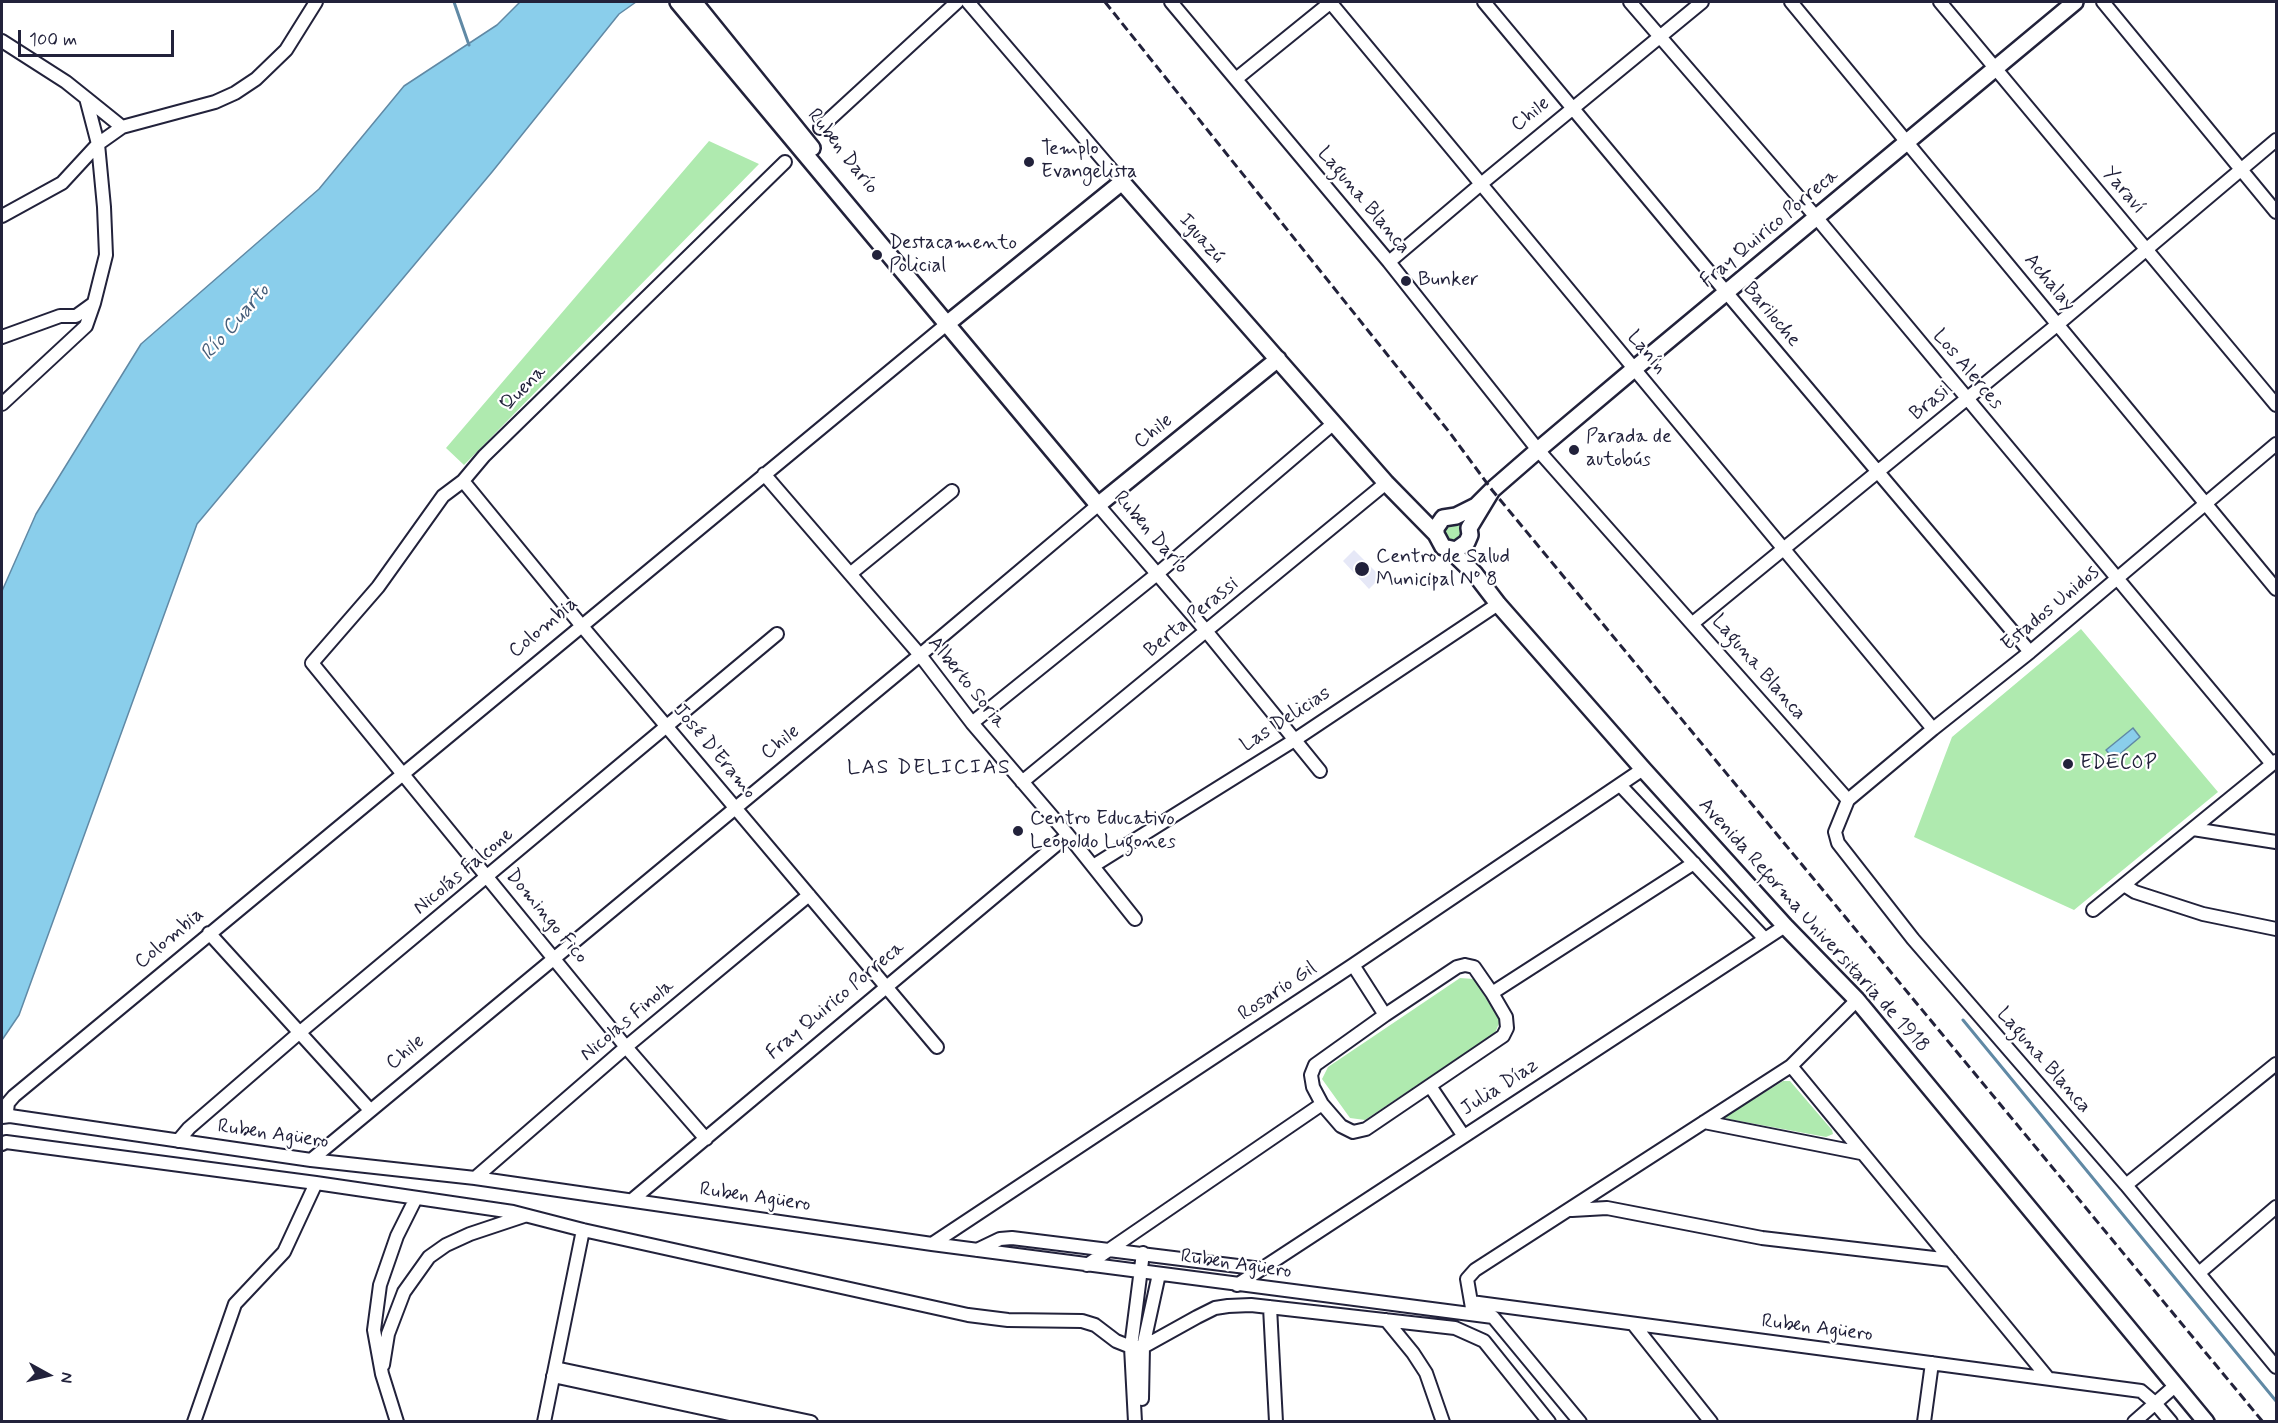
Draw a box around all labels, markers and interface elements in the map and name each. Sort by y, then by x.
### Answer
scale bar [21,18,177,56]
text: 100 m [29,28,77,52]
street label: Chile [1507,92,1555,138]
street label: Ruben Darío [801,104,883,200]
place label: Templo Evangelista [1041,138,1137,185]
street label: Laguna Blanca [1311,143,1415,259]
marker: Templo Evangelista [1022,155,1036,169]
street label: Yaraví [2096,162,2150,220]
street label: Fray Quirico Porreca [1696,164,1844,294]
street label: Iguazú [1173,209,1229,269]
place label: Destacamento Policial [889,232,1017,279]
marker: Destacamento Policial [870,248,884,262]
street label: Achalay [2018,249,2080,317]
place label: Bunker [1418,269,1479,293]
marker: Bunker [1399,274,1413,288]
street label: Bariloche [1737,278,1805,352]
water label: Río Cuarto [196,280,276,366]
street label: Los Alerces [1927,325,2007,415]
street label: Lanín [1621,326,1671,380]
street label: Quena [496,361,552,417]
street label: Brasil [1906,377,1958,427]
street label: Chile [1130,409,1178,455]
place label: Parada de autobús [1586,426,1672,473]
marker: Parada de autobús [1567,443,1581,457]
street label: Ruben Darío [1108,487,1192,579]
place label: Centro de Salud Municipal Nº 8 [1376,546,1510,593]
marker: Centro de Salud Municipal Nº 8 [1353,560,1371,578]
street label: Estados Unidos [1997,561,2105,657]
street label: Berta Perassi [1140,573,1244,663]
street label: Colombia [505,592,583,664]
street label: Laguna Blanca [1705,610,1811,726]
street label: Alberto Soria [922,632,1010,734]
street label: Las Delicias [1236,682,1336,758]
street label: José D'Eramo [667,700,761,804]
street label: Chile [757,720,805,766]
place label: EDECOP [2080,752,2157,776]
district label: LAS DELICIAS [851,756,1007,782]
marker: EDECOP [2061,757,2075,771]
street label: Avenida Reforma Universitaria de 1918 [1692,794,1934,1058]
place label: Centro Educativo Leopoldo Lugones [1030,808,1176,855]
street label: Nicolás Falcone [409,823,519,921]
marker: Centro Educativo Leopoldo Lugones [1011,824,1025,838]
street label: Domingo Fico [500,865,592,969]
street label: Colombia [131,903,209,975]
street label: Fray Quirico Porreca [762,936,910,1066]
street label: Rosario Gil [1234,957,1322,1027]
street label: Nicolas Finola [576,975,680,1067]
street label: Laguna Blanca [1990,1003,2096,1119]
street label: Chile [382,1030,430,1076]
street label: Julia Díaz [1457,1054,1543,1122]
street label: Ruben Agüero [216,1115,330,1155]
street label: Ruben Agüero [698,1178,812,1218]
street label: Ruben Agüero [1179,1245,1293,1285]
street label: Ruben Agüero [1760,1310,1874,1348]
north arrow [18,1345,78,1405]
text: N [55,1371,77,1384]

